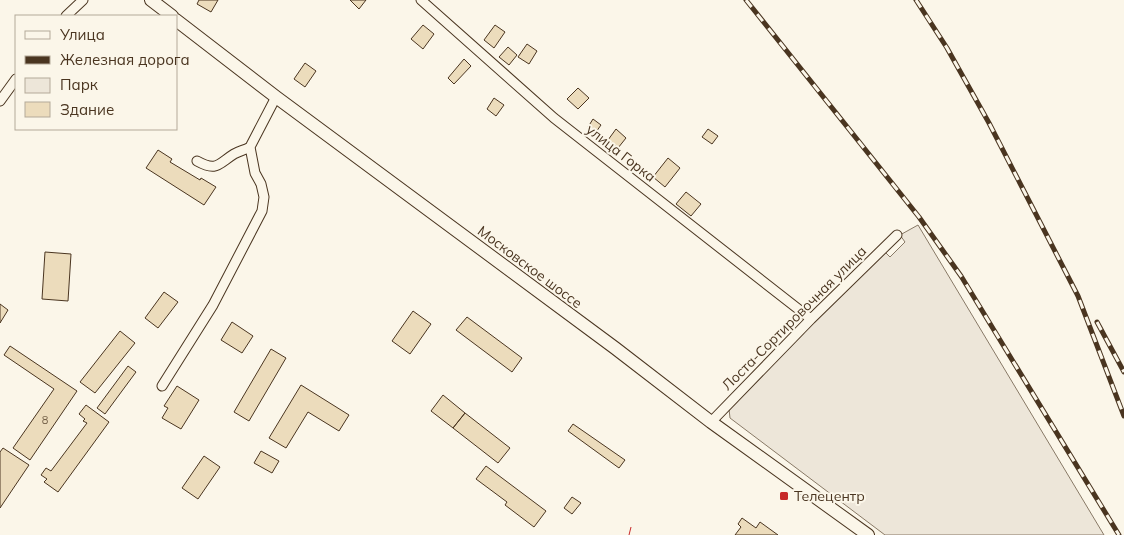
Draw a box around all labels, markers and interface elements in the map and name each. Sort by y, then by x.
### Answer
legend [15,15,178,130]
text: Улица [59,25,105,44]
text: Железная дорога [60,50,190,69]
text: Парк [60,75,99,94]
text: Здание [60,100,114,119]
street label: улица Горка [583,120,659,186]
street label: Московское шоссе [474,222,586,312]
street label: Лоста-Сортировочная улица [718,242,870,394]
house number: 8 [42,413,49,427]
place label: Телецентр [794,487,865,505]
marker: Телецентр [778,490,790,502]

